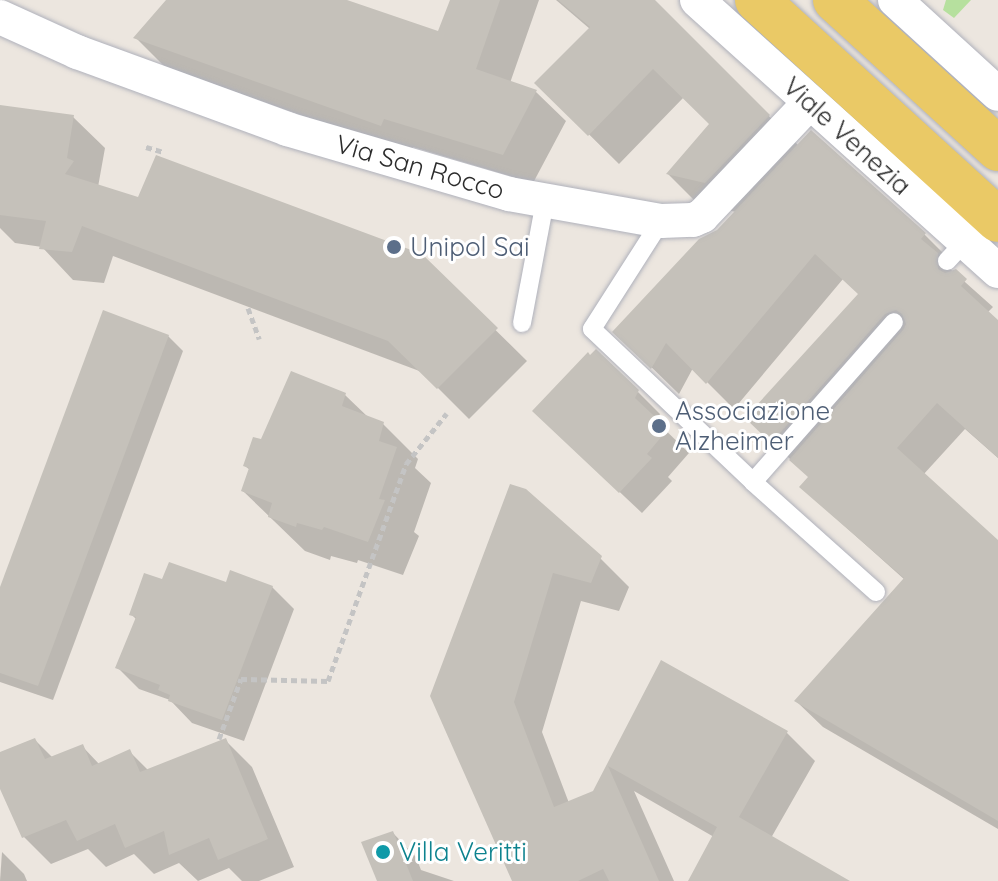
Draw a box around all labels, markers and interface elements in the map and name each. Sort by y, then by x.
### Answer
street label: Viale Venezia [777,71,917,201]
street label: Via San Rocco [332,128,508,206]
place label: Unipol Sai [410,231,530,263]
marker: Unipol Sai [385,238,403,256]
place label: Associazione Alzheimer [675,395,830,456]
marker: Associazione Alzheimer [650,417,668,435]
place label: Villa Veritti [399,836,527,868]
marker: Villa Veritti [374,843,392,861]

